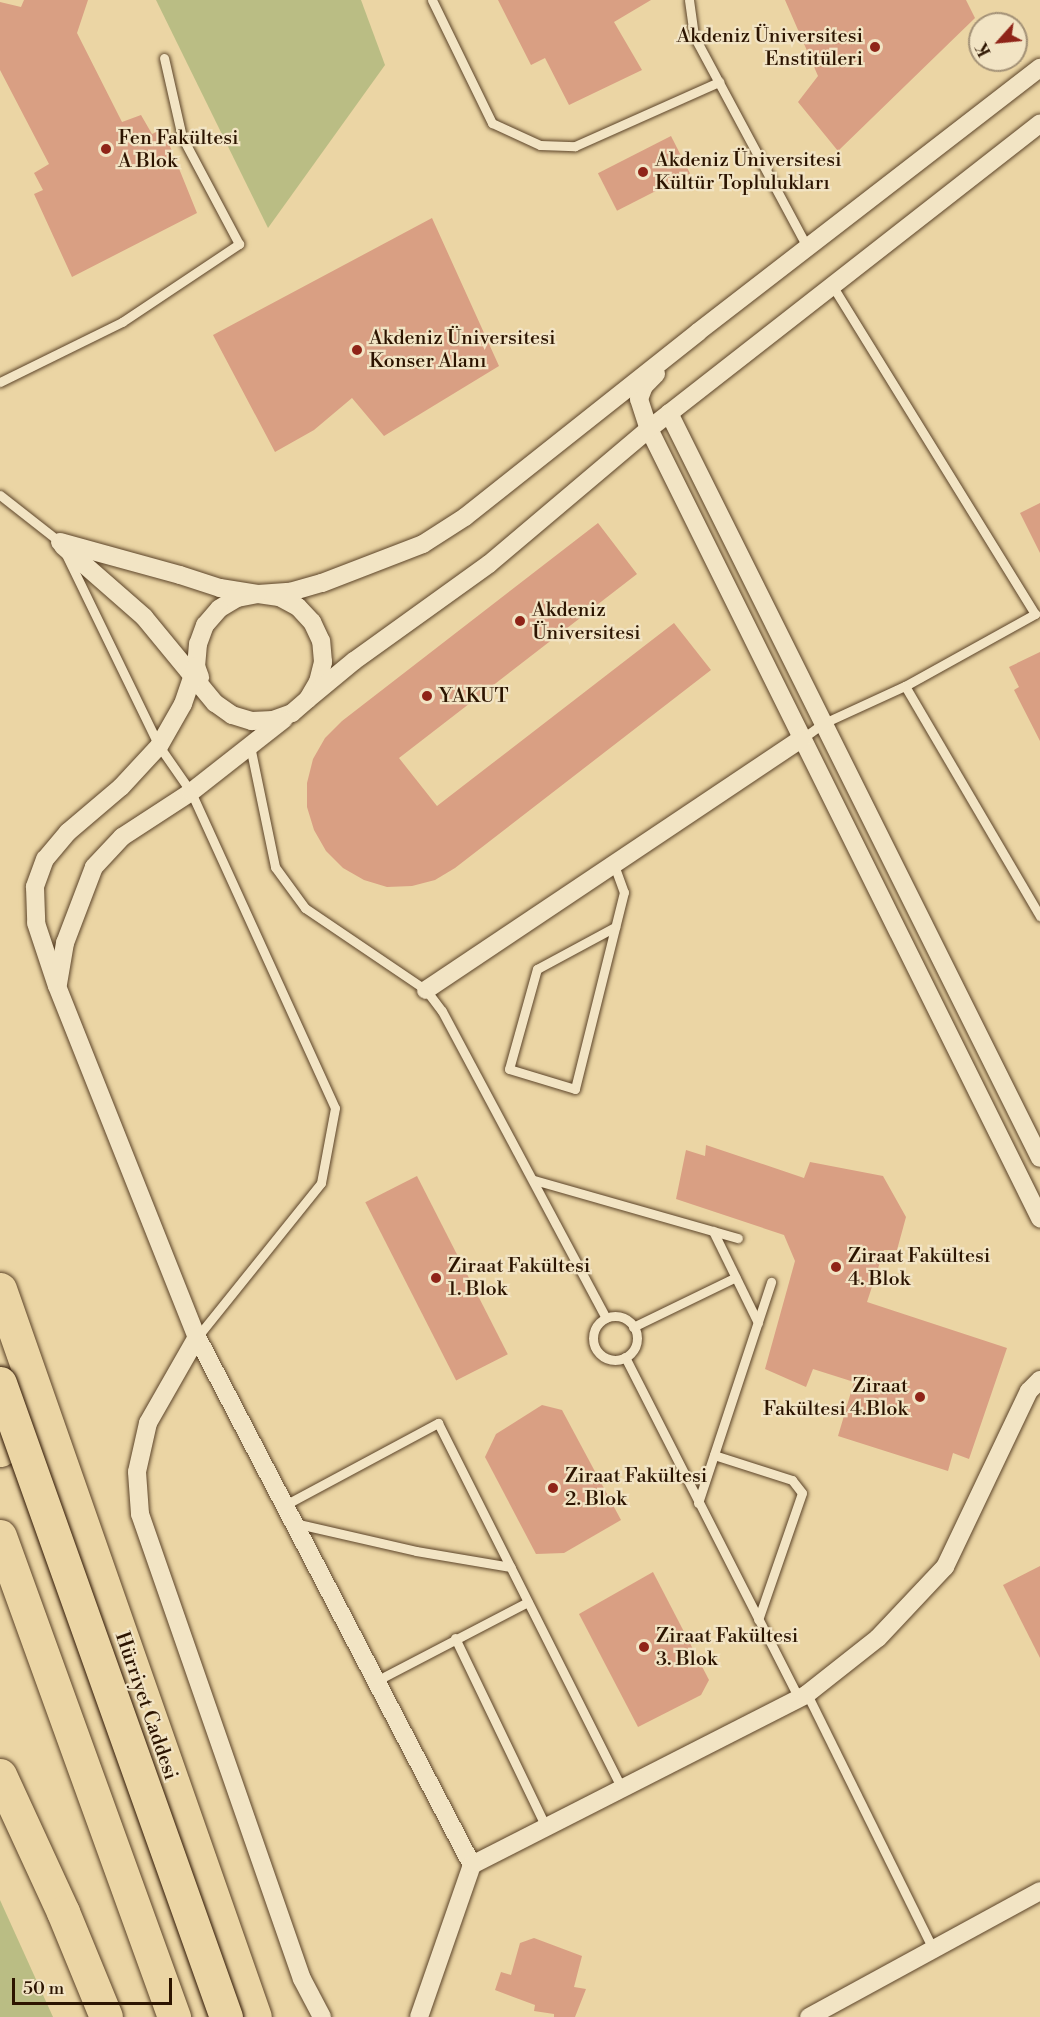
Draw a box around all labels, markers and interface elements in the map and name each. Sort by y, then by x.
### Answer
north arrow [968,12,1028,72]
place label: Akdeniz Üniversitesi Enstitüleri [676,24,863,71]
text: K [972,39,996,60]
marker: Akdeniz Üniversitesi Enstitüleri [868,40,882,54]
place label: Fen Fakültesi A Blok [118,126,239,173]
marker: Fen Fakültesi A Blok [99,142,113,156]
place label: Akdeniz Üniversitesi Kültür Toplulukları [655,148,842,195]
marker: Akdeniz Üniversitesi Kültür Toplulukları [636,165,650,179]
place label: Akdeniz Üniversitesi Konser Alanı [369,326,556,373]
marker: Akdeniz Üniversitesi Konser Alanı [350,343,364,357]
place label: Akdeniz Üniversitesi [532,598,641,645]
marker: Akdeniz Üniversitesi [513,614,527,628]
place label: YAKUT [439,684,508,708]
marker: YAKUT [420,689,434,703]
place label: Ziraat Fakültesi 4. Blok [848,1244,990,1291]
place label: Ziraat Fakültesi 1. Blok [448,1254,590,1301]
marker: Ziraat Fakültesi 4. Blok [829,1260,843,1274]
marker: Ziraat Fakültesi 1. Blok [429,1271,443,1285]
place label: Ziraat Fakültesi 4.Blok [763,1374,908,1421]
marker: Ziraat Fakültesi 4.Blok [913,1390,927,1404]
place label: Ziraat Fakültesi 2. Blok [565,1464,707,1511]
marker: Ziraat Fakültesi 2. Blok [546,1481,560,1495]
place label: Ziraat Fakültesi 3. Blok [656,1624,798,1671]
street label: Hürriyet Caddesi [109,1629,183,1783]
marker: Ziraat Fakültesi 3. Blok [637,1640,651,1654]
scale bar [15,1966,176,2004]
text: 50 m [23,1977,64,2000]

